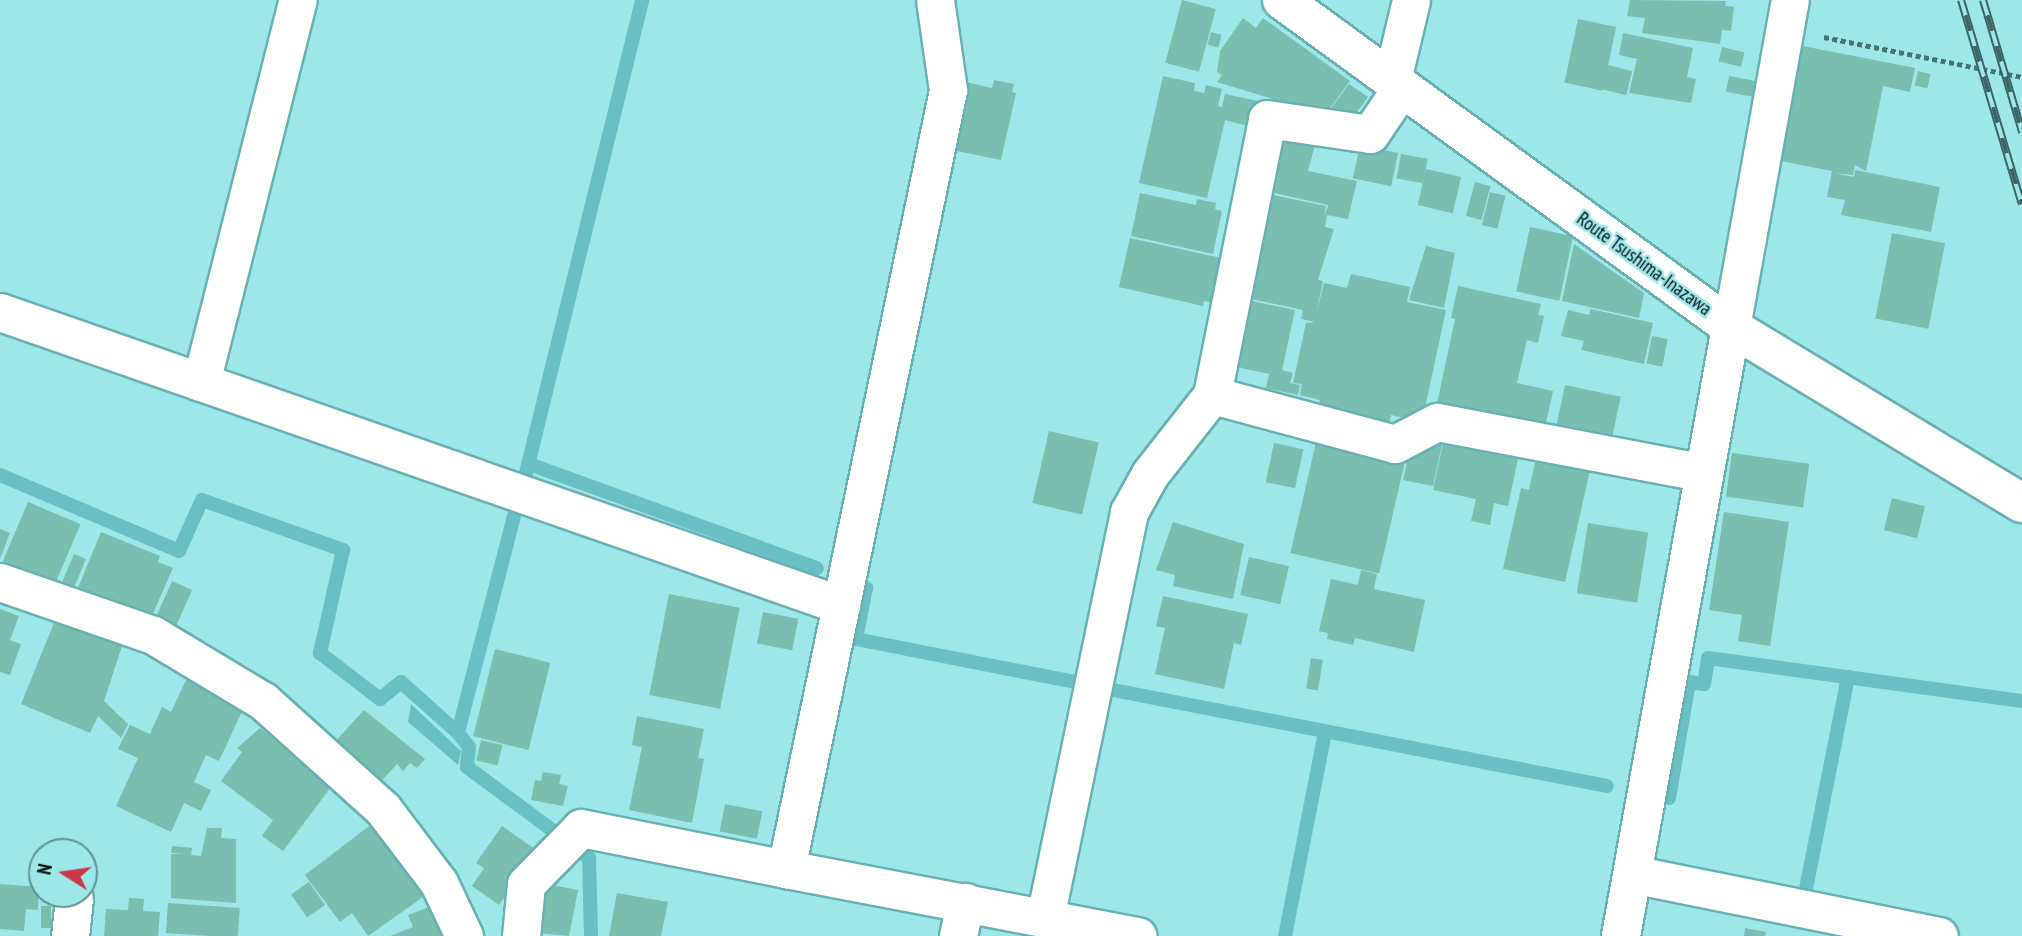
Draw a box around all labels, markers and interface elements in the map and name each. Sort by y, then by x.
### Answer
street label: Route Tsushima-Inazawa [1572,207,1716,321]
north arrow [28,838,98,908]
text: N [32,862,57,877]

